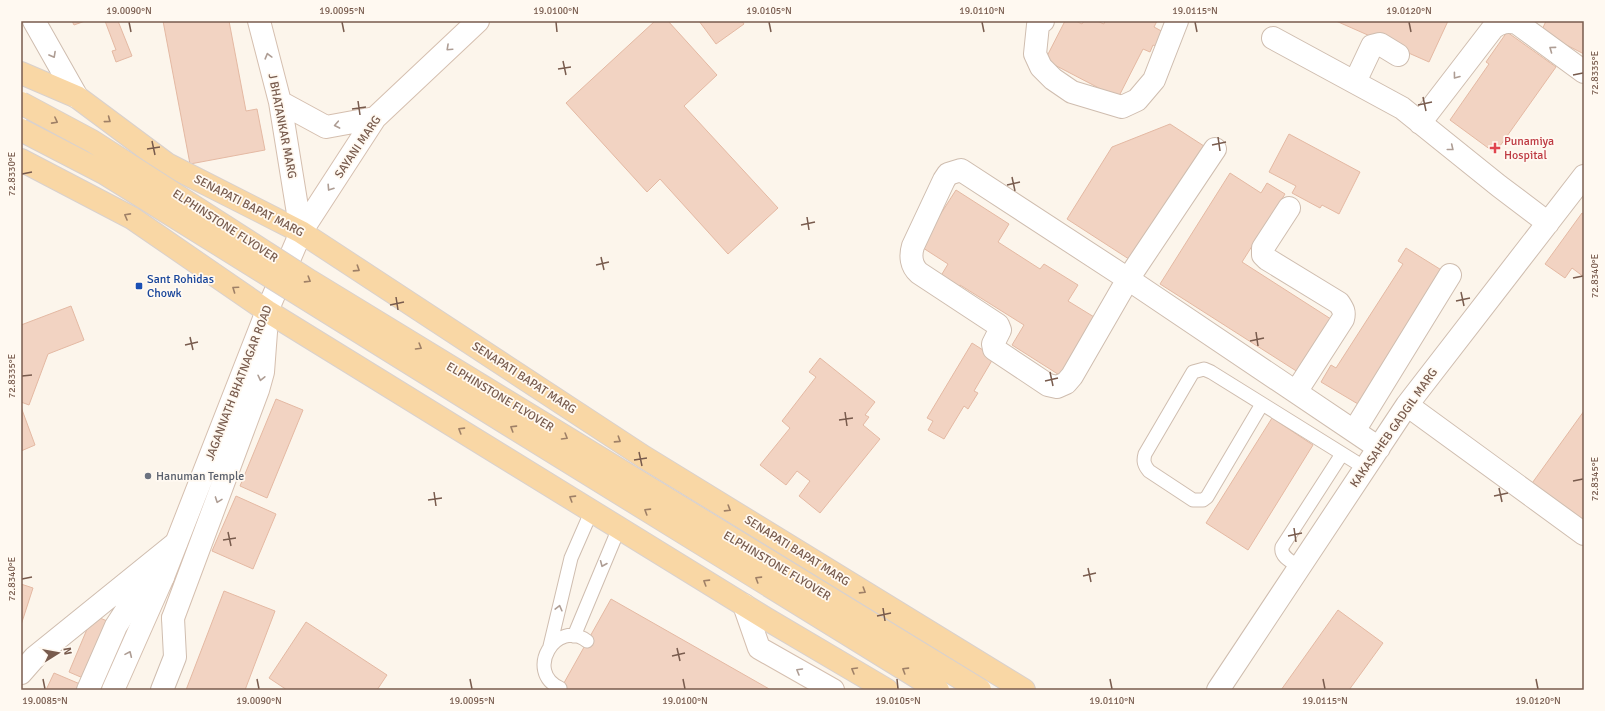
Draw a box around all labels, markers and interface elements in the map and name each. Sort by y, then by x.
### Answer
text: 19.0090°N [106,5,152,17]
text: 19.0095°N [319,5,365,17]
text: 19.0100°N [533,5,579,17]
text: 19.0105°N [746,5,792,17]
text: 19.0110°N [959,5,1005,17]
text: 19.0115°N [1172,5,1218,17]
text: 19.0120°N [1386,5,1432,17]
one-way arrow [447,43,454,50]
one-way arrow [1550,47,1557,54]
text: 72.8335°E [1589,50,1601,95]
one-way arrow [48,51,56,58]
one-way arrow [264,53,273,60]
street label: J BHATANKAR MARG [264,72,300,180]
one-way arrow [1454,72,1461,79]
street label: SAYANI MARG [332,113,384,181]
one-way arrow [104,116,111,123]
one-way arrow [51,117,59,124]
one-way arrow [334,120,340,129]
place label: Punamiya Hospital [1504,134,1554,163]
marker: Punamiya Hospital [1489,142,1501,154]
one-way arrow [1446,143,1453,150]
text: 72.8330°E [6,151,18,196]
street label: SENAPATI BAPAT MARG [192,172,306,240]
one-way arrow [327,184,334,191]
street label: ELPHINSTONE FLYOVER [169,186,281,266]
one-way arrow [124,213,132,220]
text: 72.8340°E [1589,253,1601,298]
one-way arrow [353,264,360,272]
place label: Sant Rohidas Chowk [147,272,214,301]
one-way arrow [304,275,311,282]
marker: Sant Rohidas Chowk [134,281,144,291]
one-way arrow [232,286,239,294]
street label: JAGANNATH BHATNAGAR ROAD [202,303,276,463]
street label: SENAPATI BAPAT MARG [469,339,579,417]
one-way arrow [415,343,422,350]
text: 72.8335°E [6,353,18,398]
street label: ELPHINSTONE FLYOVER [444,359,556,435]
street label: KAKASAHEB GADGIL MARG [1347,365,1441,491]
one-way arrow [258,374,266,381]
one-way arrow [510,426,517,433]
one-way arrow [458,428,465,435]
one-way arrow [561,432,568,440]
one-way arrow [614,435,621,443]
text: 72.8345°E [1589,456,1601,501]
place label: Hanuman Temple [156,469,244,484]
marker: Hanuman Temple [143,471,153,481]
one-way arrow [214,496,222,503]
one-way arrow [569,496,576,503]
one-way arrow [724,504,731,511]
one-way arrow [645,509,652,516]
street label: SENAPATI BAPAT MARG [742,512,852,590]
street label: ELPHINSTONE FLYOVER [721,528,833,604]
text: 72.8340°E [6,556,18,601]
one-way arrow [600,560,608,567]
one-way arrow [755,577,762,584]
one-way arrow [703,579,710,586]
one-way arrow [859,587,866,594]
one-way arrow [554,605,563,612]
north arrow [38,633,78,673]
text: N [60,646,74,656]
one-way arrow [124,651,132,659]
one-way arrow [902,667,909,674]
one-way arrow [796,668,803,675]
one-way arrow [851,668,858,675]
text: 19.0085°N [22,695,68,707]
text: 19.0090°N [236,695,282,707]
text: 19.0095°N [449,695,495,707]
text: 19.0100°N [662,695,708,707]
text: 19.0105°N [875,695,921,707]
text: 19.0110°N [1089,695,1135,707]
text: 19.0115°N [1302,695,1348,707]
text: 19.0120°N [1515,695,1561,707]

